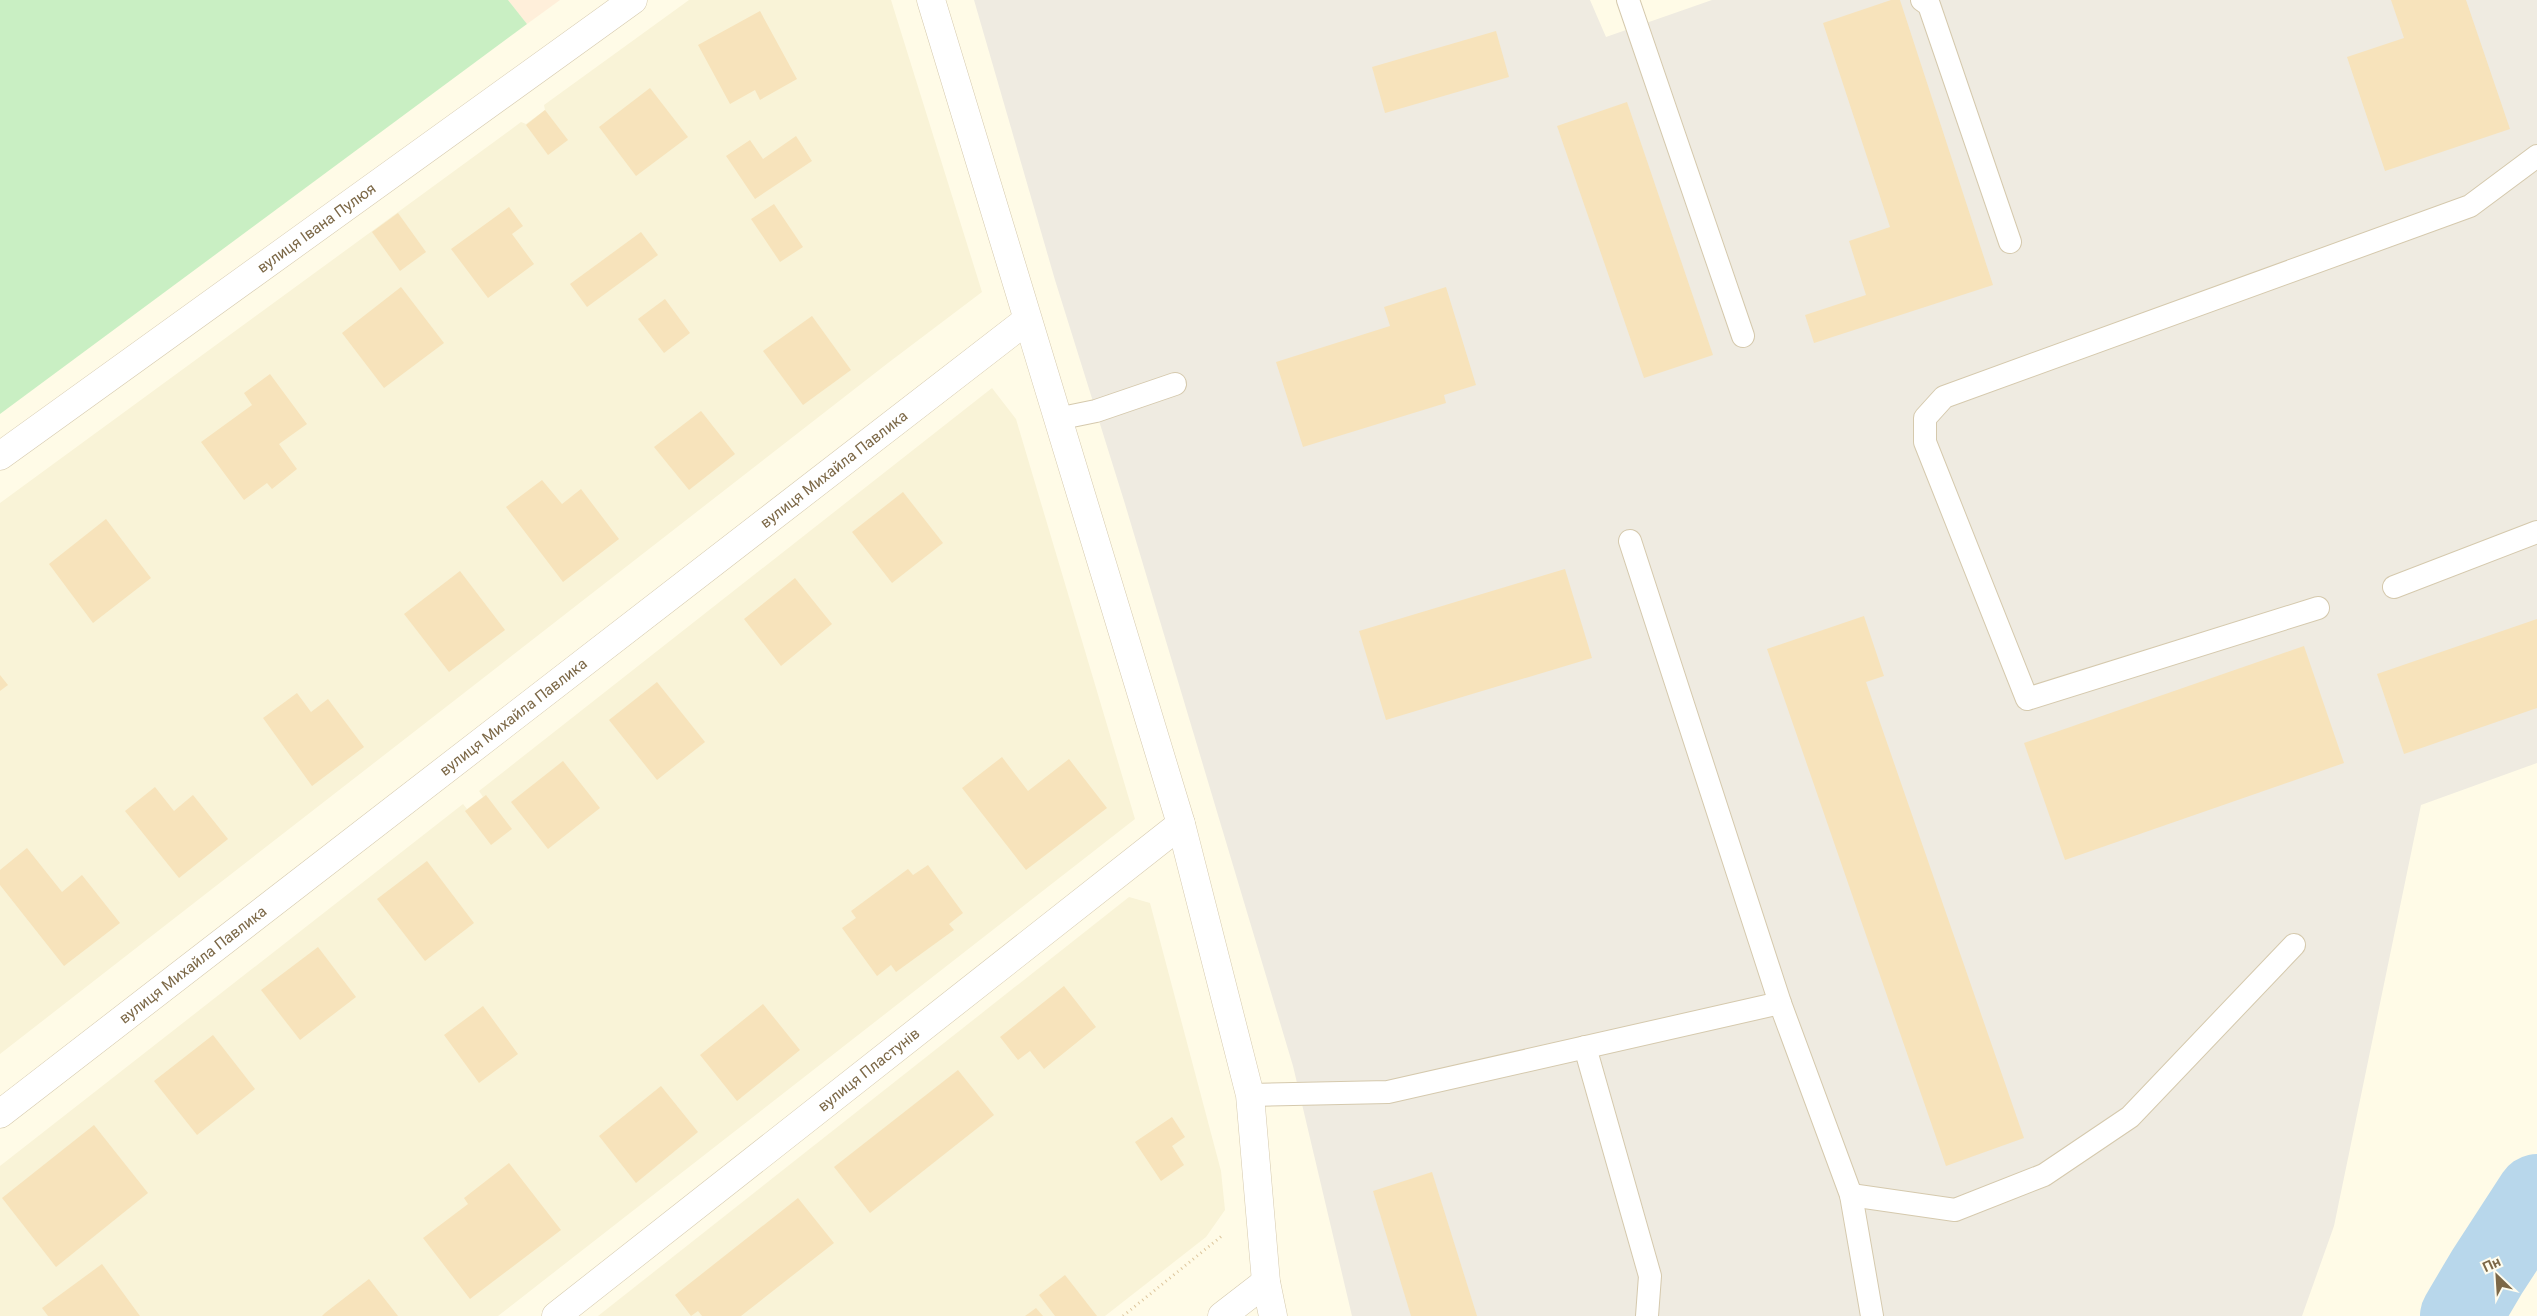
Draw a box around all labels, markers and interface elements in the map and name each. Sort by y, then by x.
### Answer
street label: вулиця Івана Пулюя [254,179,379,277]
street label: вулиця Михайла Павлика [757,407,911,532]
street label: вулиця Михайла Павлика [436,654,591,780]
street label: вулиця Михайла Павлика [116,902,270,1027]
street label: вулиця Пластунів [814,1024,923,1115]
north arrow [2472,1251,2522,1301]
text: Пн [2480,1253,2503,1275]

